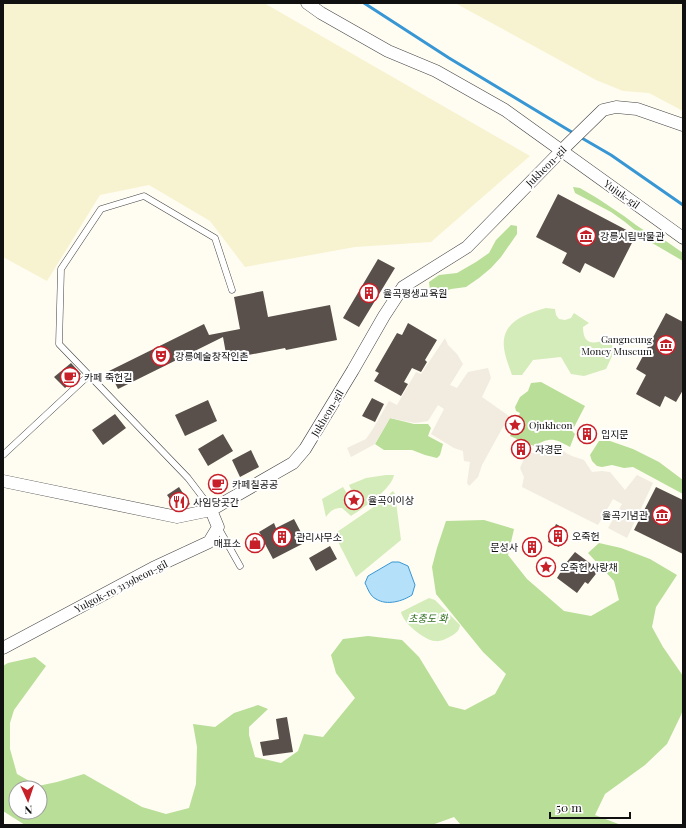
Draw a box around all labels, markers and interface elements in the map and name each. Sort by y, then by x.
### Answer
street label: Jukheon-gil [522,142,570,190]
street label: Yujuk-gil [600,176,643,212]
museum icon: 강릉시립박물관 [575,225,597,247]
place label: 강릉시립박물관 [600,229,665,243]
building icon: 율곡평생교육원 [358,282,380,304]
place label: 율곡평생교육원 [383,286,447,300]
place label: Gangneung Money Museum [581,332,653,358]
museum icon: Gangneung Money Museum [655,334,677,356]
theatre icon: 강릉예술창작인촌 [150,345,172,367]
place label: 강릉예술창작인촌 [175,349,249,363]
cafe icon: 카페 죽헌길 [59,366,81,388]
place label: 카페 죽헌길 [84,370,133,384]
street label: Jukheon-gil [307,387,347,440]
place icon: Ojukheon [504,414,526,436]
place label: Ojukheon [529,418,573,432]
building icon: 입지문 [576,423,598,445]
place label: 입지문 [601,427,629,441]
building icon: 자경문 [510,438,532,460]
place label: 자경문 [535,442,563,456]
cafe icon: 카페칠공공 [207,473,229,495]
place label: 카페칠공공 [232,477,278,491]
place icon: 율곡이이상 [343,489,365,511]
restaurant icon: 사임당곳간 [168,491,190,513]
place label: 율곡이이상 [368,493,414,507]
place label: 사임당곳간 [193,495,239,509]
museum icon: 율곡기념관 [651,504,673,526]
place label: 율곡기념관 [602,508,649,522]
building icon: 오죽헌 [547,525,569,547]
building icon: 관리사무소 [271,526,293,548]
place label: 오죽헌 [572,529,600,543]
place label: 관리사무소 [296,530,342,544]
shop icon: 매표소 [244,532,266,554]
place label: 매표소 [213,536,241,550]
building icon: 문성사 [521,536,543,558]
place label: 문성사 [490,540,519,554]
street label: Yulgok-ro 3139beon-gil [71,556,170,616]
place icon: 오죽헌 사랑채 [535,556,557,578]
place label: 오죽헌 사랑채 [560,560,618,574]
park label: 초충도 화 [408,611,448,625]
north arrow [8,780,48,820]
scale bar [550,794,630,820]
text: 50 m [556,799,582,815]
text: N [24,803,33,818]

